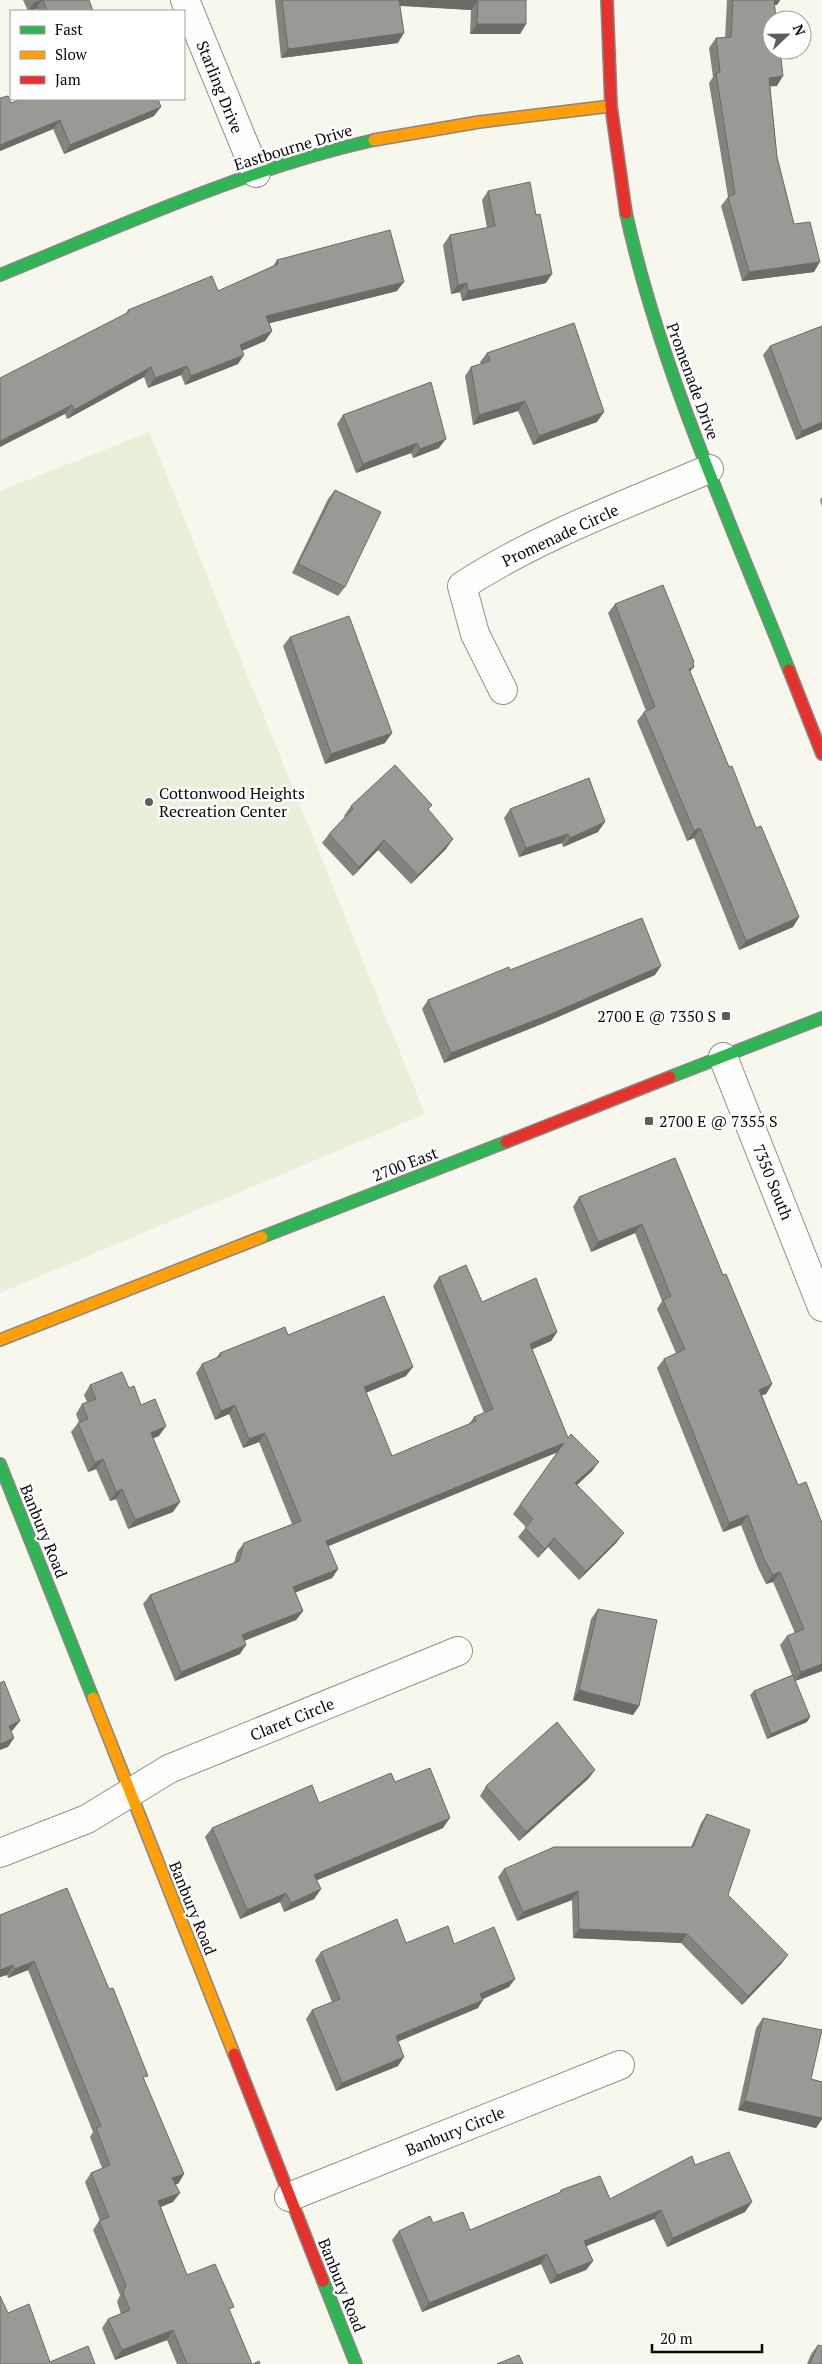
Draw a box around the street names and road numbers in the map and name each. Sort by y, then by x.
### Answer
street label: Starling Drive [191,37,249,137]
street label: Eastbourne Drive [231,119,355,175]
street label: Promenade Drive [662,319,724,443]
street label: Promenade Circle [498,498,622,572]
street label: 2700 East [369,1141,441,1187]
street label: 7350 South [748,1141,798,1224]
street label: Banbury Road [15,1481,73,1581]
street label: Claret Circle [247,1692,337,1746]
street label: Banbury Road [164,1858,222,1958]
street label: Banbury Circle [402,2101,508,2161]
street label: Banbury Road [313,2235,371,2335]

